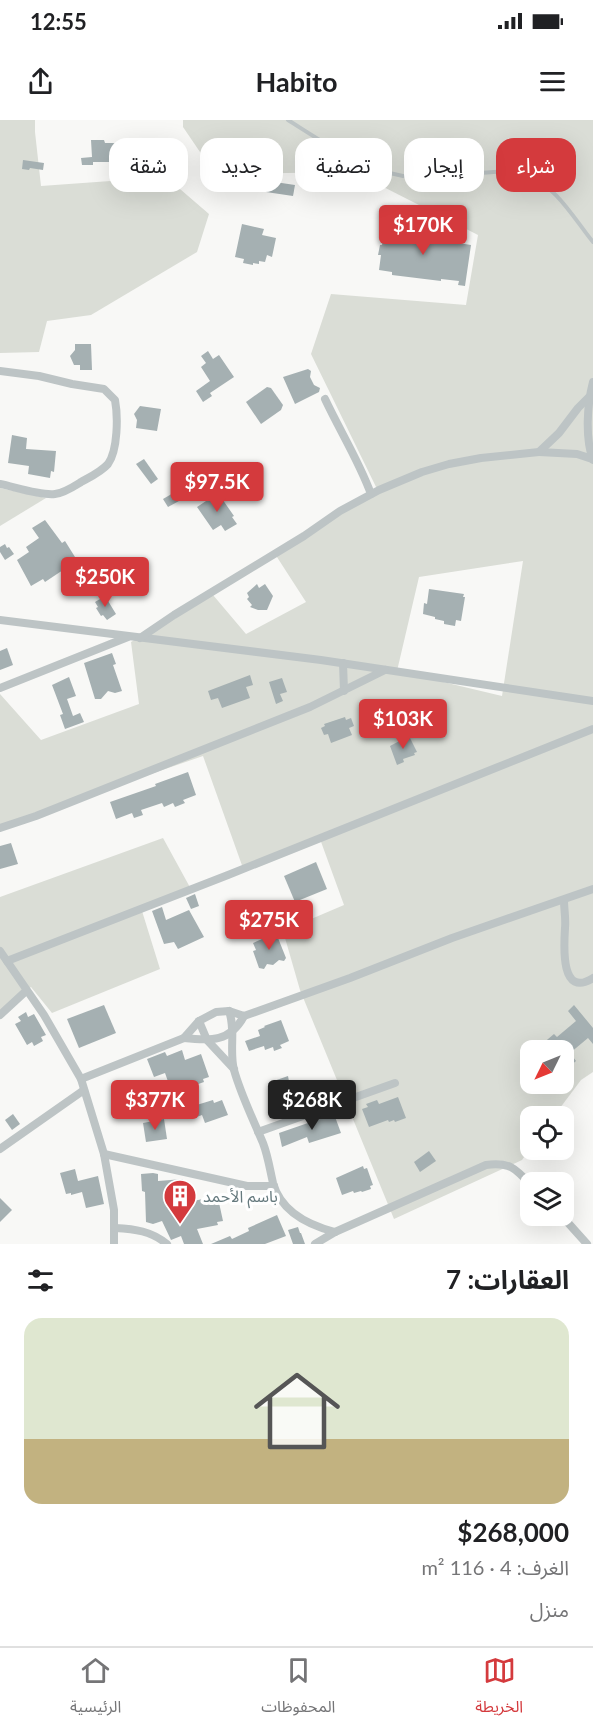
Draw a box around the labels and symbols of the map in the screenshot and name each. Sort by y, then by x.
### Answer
pin: $170K [381,205,465,256]
pin: $97.5K [168,462,266,513]
pin: $250K [63,557,147,608]
pin: $103K [361,699,445,750]
pin: $275K [227,900,311,951]
north arrow [520,1040,574,1094]
pin: $377K [113,1080,197,1131]
pin: $268K [270,1080,354,1131]
building icon: باسم الأحمد [162,1178,198,1225]
place label: باسم الأحمد [203,1186,278,1209]

